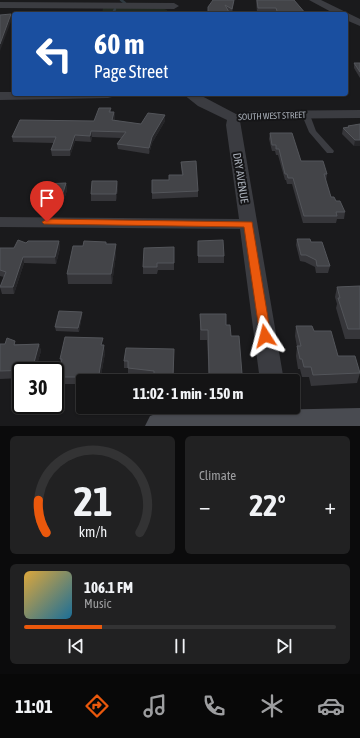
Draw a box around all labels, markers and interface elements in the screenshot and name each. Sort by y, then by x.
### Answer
icon: left [28,28,80,80]
text: 60 m [94,28,144,60]
text: Page Street [94,61,168,82]
street label: SOUTH WEST STREET [238,110,306,122]
street label: DRY AVENUE [231,152,251,204]
pin [30,181,64,222]
icon: arrive [36,187,58,209]
position arrow [244,315,286,357]
speed limit sign: 30 [12,362,64,414]
text: 11:02 · 1 min · 150 m [133,385,243,402]
text: Climate [199,468,236,483]
text: 21 [73,477,112,525]
text: 22° [249,488,286,522]
text: − [199,493,210,519]
text: + [325,493,336,519]
text: km/h [78,524,107,540]
text: 106.1 FM [84,579,133,596]
text: Music [84,596,111,611]
icon: previous [65,635,87,657]
icon: pause [169,635,191,657]
icon: next [273,635,295,657]
icon: directions [83,692,111,720]
icon: music [141,692,169,720]
icon: phone [200,692,228,720]
icon: climate [258,692,286,720]
icon: car [317,692,345,720]
text: 11:01 [15,696,53,717]

